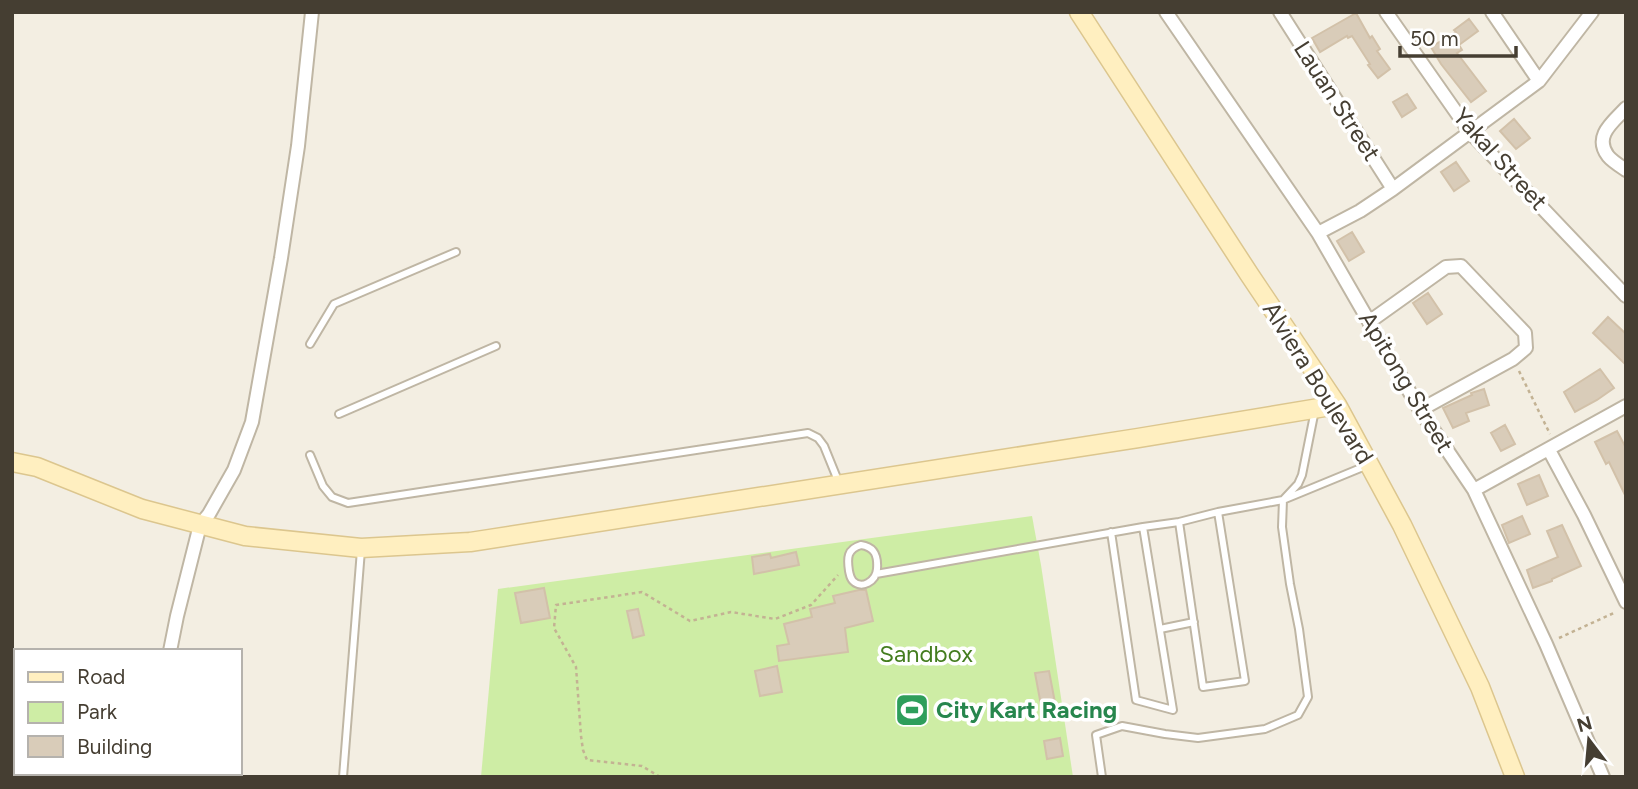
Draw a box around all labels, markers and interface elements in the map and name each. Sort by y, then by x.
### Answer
scale bar [1400,14,1516,58]
text: 50 m [1410,26,1459,51]
street label: Lauan Street [1288,35,1387,166]
street label: Yakal Street [1447,102,1554,216]
street label: Alviera Boulevard [1257,296,1380,469]
street label: Apitong Street [1353,306,1460,458]
park label: Sandbox [879,639,973,668]
legend [14,649,242,775]
text: Road [77,664,125,689]
sports icon: City Kart Racing [893,691,931,729]
place label: City Kart Racing [936,695,1117,724]
text: Park [77,699,118,724]
north arrow [1554,705,1624,775]
text: N [1574,711,1595,737]
text: Building [77,734,152,759]

